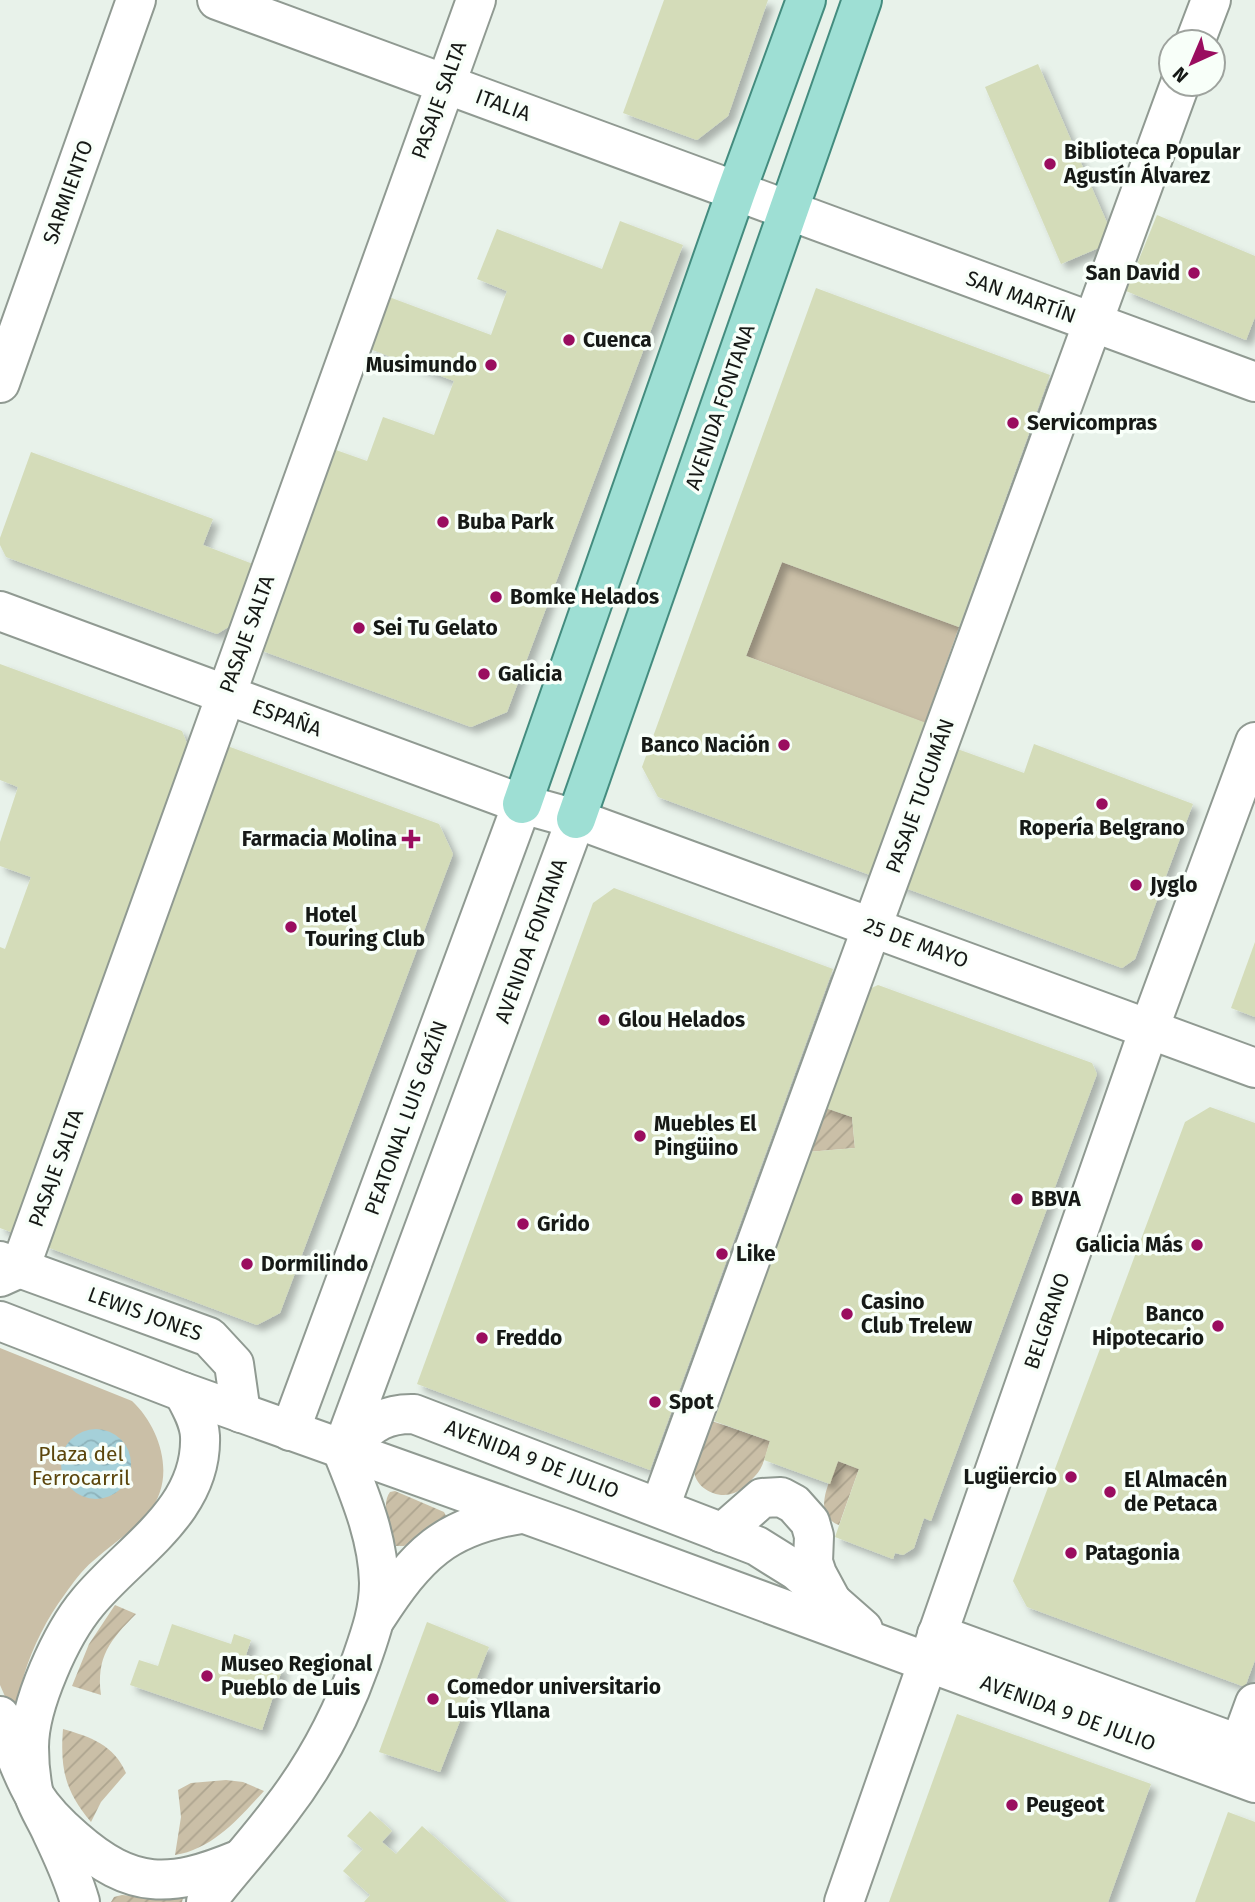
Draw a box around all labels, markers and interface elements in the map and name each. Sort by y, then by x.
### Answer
north arrow [1157,28,1227,98]
street label: PASAJE SALTA [406,38,472,162]
text: N [1168,62,1193,88]
street label: ITALIA [472,83,534,127]
street label: SARMIENTO [37,136,99,248]
place label: Biblioteca Popular Agustín Álvarez [1063,139,1241,189]
marker: Biblioteca Popular Agustín Álvarez [1042,156,1058,172]
place label: San David [1085,260,1180,286]
street label: SAN MARTÍN [962,265,1080,329]
marker: San David [1186,265,1202,281]
street label: AVENIDA FONTANA [680,321,760,493]
place label: Cuenca [583,327,652,353]
marker: Cuenca [561,332,577,348]
place label: Musimundo [366,352,477,378]
marker: Musimundo [483,357,499,373]
place label: Servicompras [1027,410,1157,436]
marker: Servicompras [1005,415,1021,431]
place label: Buba Park [457,509,554,535]
marker: Buba Park [435,514,451,530]
street label: PASAJE SALTA [214,572,280,696]
place label: Bomke Helados [510,584,659,610]
marker: Bomke Helados [488,589,504,605]
place label: Sei Tu Gelato [373,615,498,641]
marker: Sei Tu Gelato [351,620,367,636]
place label: Galicia [498,661,563,687]
marker: Galicia [476,666,492,682]
street label: ESPAÑA [249,694,325,742]
street label: PASAJE TUCUMÁN [880,715,960,877]
place label: Banco Nación [641,732,770,758]
marker: Banco Nación [776,737,792,753]
marker: Ropería Belgrano [1094,796,1110,812]
place label: Ropería Belgrano [1019,815,1185,841]
place label: Farmacia Molina [242,826,397,852]
marker: Farmacia Molina [403,831,419,847]
street label: AVENIDA FONTANA [489,855,573,1027]
place label: Jyglo [1149,872,1197,898]
marker: Jyglo [1128,877,1144,893]
place label: Hotel Touring Club [305,902,425,952]
street label: 25 DE MAYO [860,912,972,974]
marker: Hotel Touring Club [283,919,299,935]
place label: Glou Helados [618,1007,745,1033]
marker: Glou Helados [596,1012,612,1028]
street label: PEATONAL LUIS GAZÍN [359,1017,453,1219]
street label: PASAJE SALTA [23,1106,89,1230]
place label: Muebles El Pingüino [654,1111,757,1161]
marker: Muebles El Pingüino [632,1128,648,1144]
place label: BBVA [1031,1186,1081,1212]
marker: BBVA [1009,1191,1025,1207]
place label: Grido [537,1211,590,1237]
marker: Grido [515,1216,531,1232]
place label: Galicia Más [1076,1232,1183,1258]
marker: Galicia Más [1189,1237,1205,1253]
place label: Like [736,1241,776,1267]
marker: Like [714,1246,730,1262]
place label: Dormilindo [261,1251,368,1277]
marker: Dormilindo [239,1256,255,1272]
street label: BELGRANO [1018,1269,1076,1373]
street label: LEWIS JONES [84,1281,206,1347]
place label: Casino Club Trelew [861,1289,972,1339]
place label: Banco Hipotecario [1092,1301,1204,1351]
marker: Casino Club Trelew [839,1306,855,1322]
marker: Banco Hipotecario [1210,1318,1226,1334]
place label: Freddo [496,1325,562,1351]
marker: Freddo [474,1330,490,1346]
place label: Spot [669,1389,715,1415]
marker: Spot [647,1394,663,1410]
street label: AVENIDA 9 DE JULIO [441,1414,623,1504]
park label: Plaza del Ferrocarril [32,1441,130,1491]
place label: Lugüercio [964,1464,1057,1490]
place label: El Almacén de Petaca [1124,1467,1227,1517]
marker: Lugüercio [1063,1469,1079,1485]
marker: El Almacén de Petaca [1102,1484,1118,1500]
place label: Patagonia [1085,1540,1180,1566]
marker: Patagonia [1063,1545,1079,1561]
place label: Museo Regional Pueblo de Luis [221,1651,373,1701]
marker: Museo Regional Pueblo de Luis [199,1668,215,1684]
street label: AVENIDA 9 DE JULIO [977,1669,1159,1757]
place label: Comedor universitario Luis Yllana [447,1674,661,1724]
marker: Comedor universitario Luis Yllana [425,1691,441,1707]
place label: Peugeot [1026,1792,1106,1818]
marker: Peugeot [1004,1797,1020,1813]

